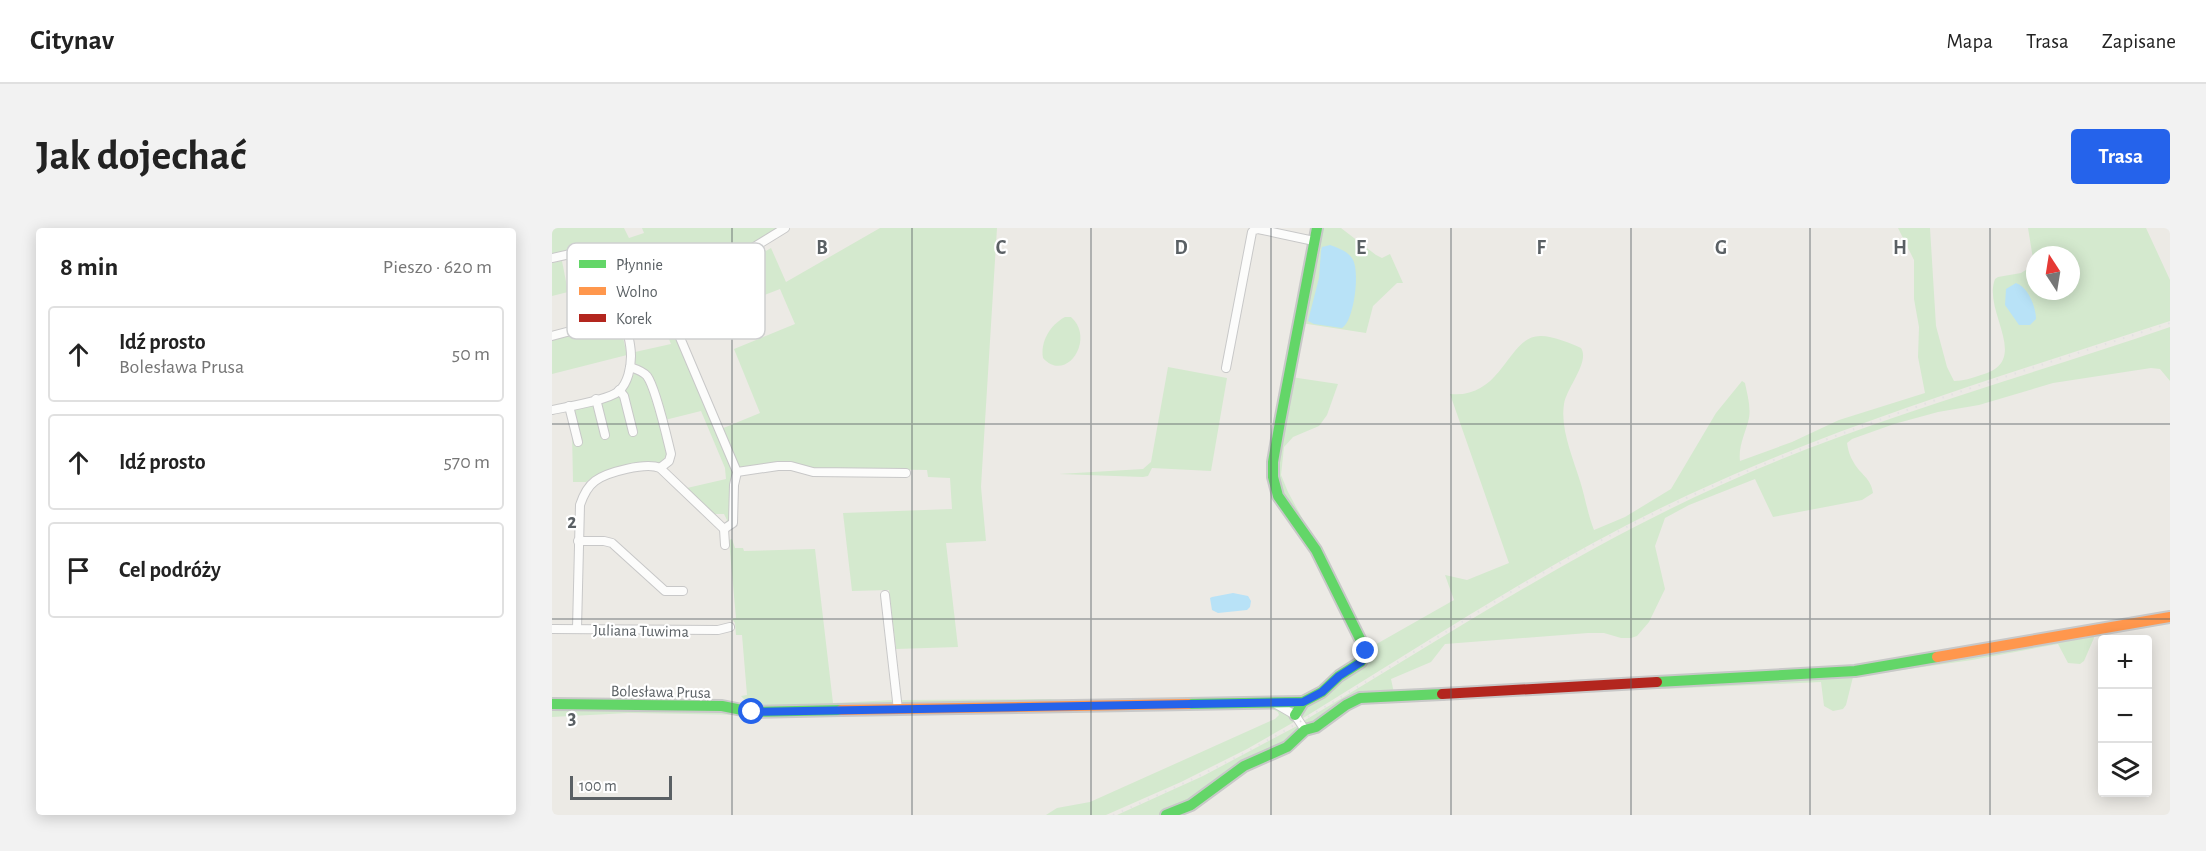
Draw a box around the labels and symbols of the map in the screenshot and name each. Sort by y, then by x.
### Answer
text: B [816,238,828,258]
text: C [996,238,1007,258]
text: D [1174,238,1188,258]
text: E [1356,238,1366,258]
text: F [1536,238,1546,258]
text: G [1715,238,1727,258]
text: H [1893,238,1907,258]
legend [567,243,765,339]
north arrow [2026,246,2080,300]
text: Płynnie [616,257,663,274]
text: Wolno [616,284,658,300]
text: Korek [616,311,653,327]
text: 2 [567,512,577,532]
street label: Juliana Tuwima [593,622,689,640]
route end [1352,637,1378,663]
street label: Bolesława Prusa [611,683,711,701]
route start [738,698,764,724]
text: 3 [568,708,576,728]
scale bar [570,773,672,800]

